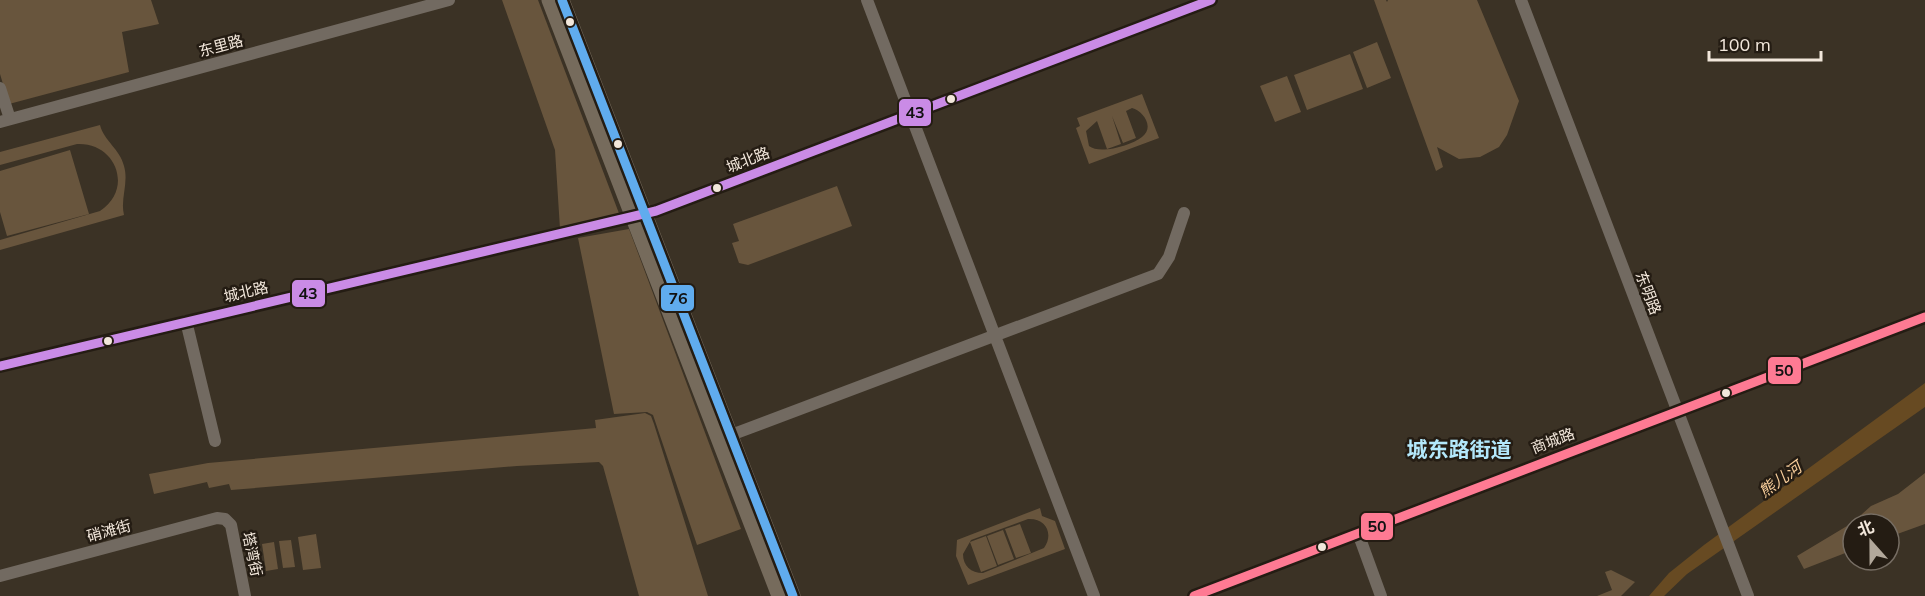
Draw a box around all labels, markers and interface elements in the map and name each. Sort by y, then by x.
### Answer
unlabelled marker [564,16,576,28]
scale bar [1709,24,1822,62]
street label: 东里路 [197,31,245,61]
text: 100 m [1718,33,1771,56]
unlabelled marker [945,93,957,105]
line badge: 43 [898,98,932,127]
text: 43 [905,102,925,122]
unlabelled marker [612,138,624,150]
street label: 城北路 [723,143,772,176]
unlabelled marker [711,182,723,194]
street label: 东明路 [1632,268,1665,317]
street label: 城北路 [222,277,270,306]
line badge: 43 [291,279,326,308]
text: 43 [298,283,318,303]
line badge: 76 [660,284,695,312]
text: 76 [668,288,688,308]
unlabelled marker [102,335,114,347]
line badge: 50 [1767,356,1802,385]
text: 50 [1774,360,1794,380]
unlabelled marker [1720,387,1732,399]
street label: 商城路 [1528,424,1577,457]
district label: 城东路街道 [1407,436,1512,462]
water label: 熊儿河 [1755,455,1808,501]
line badge: 50 [1360,512,1394,541]
north arrow [1841,512,1901,572]
street label: 硝滩街 [85,516,133,546]
text: 50 [1367,516,1387,536]
text: 北 [1855,516,1877,540]
street label: 塔湾街 [239,530,266,578]
unlabelled marker [1316,541,1328,553]

